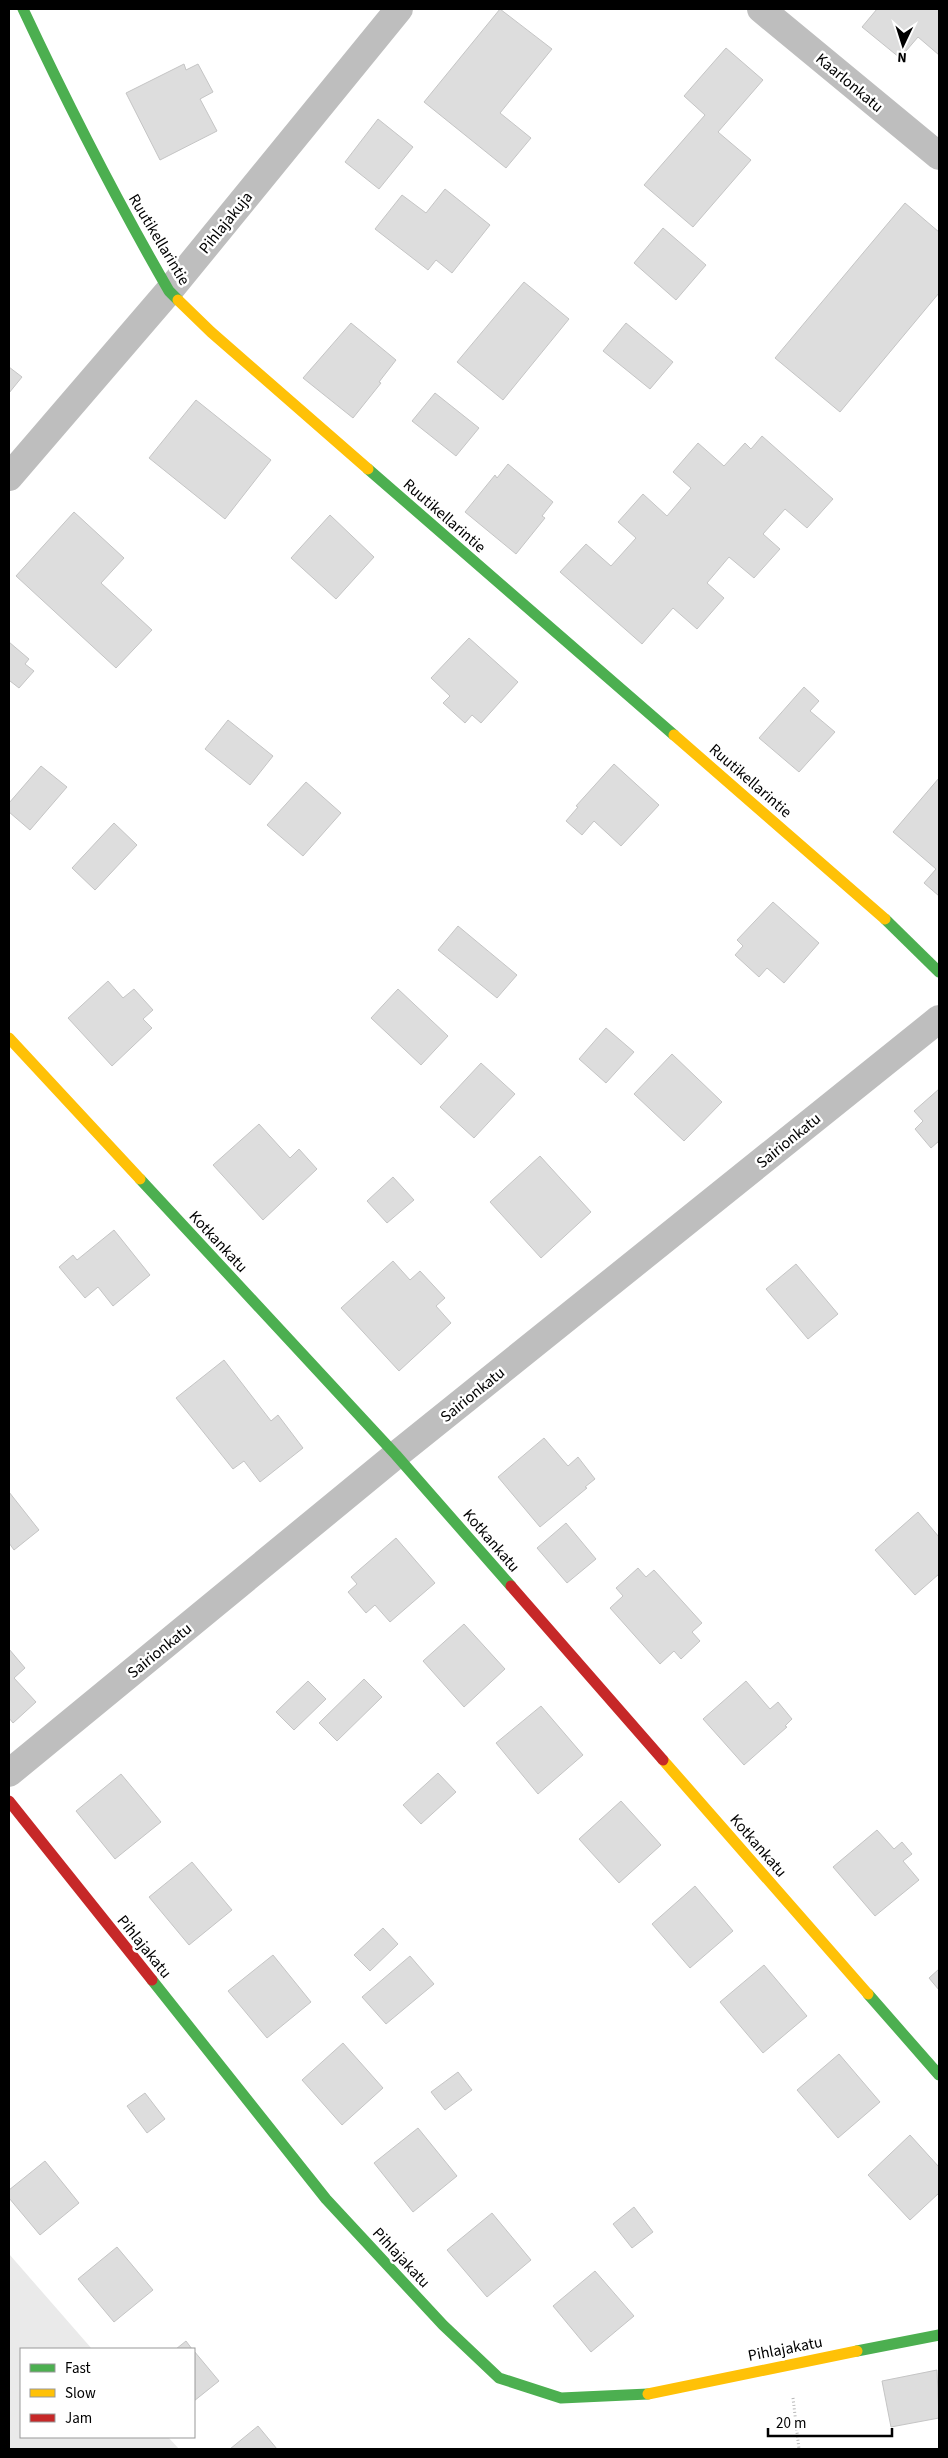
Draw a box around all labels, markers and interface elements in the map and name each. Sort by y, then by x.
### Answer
north arrow [878,20,928,70]
text: N [897,47,908,67]
street label: Kaarlonkatu [811,48,888,118]
street label: Pihlajakuja [194,187,258,258]
street label: Ruutikellarintie [123,190,195,289]
street label: Ruutikellarintie [398,474,491,558]
street label: Ruutikellarintie [704,739,797,823]
street label: Sairionkatu [752,1108,826,1174]
street label: Kotkankatu [184,1206,253,1277]
street label: Sairionkatu [436,1362,510,1428]
street label: Kotkankatu [458,1504,525,1577]
street label: Sairionkatu [123,1618,197,1684]
street label: Kotkankatu [725,1809,792,1882]
street label: Pihlajakatu [112,1910,177,1983]
street label: Pihlajakatu [367,2223,435,2293]
street label: Pihlajakatu [746,2331,824,2367]
legend [20,2348,195,2438]
text: Fast [65,2358,91,2379]
text: Slow [65,2383,96,2404]
scale bar [768,2406,892,2438]
text: Jam [65,2408,92,2429]
text: 20 m [776,2413,806,2434]

